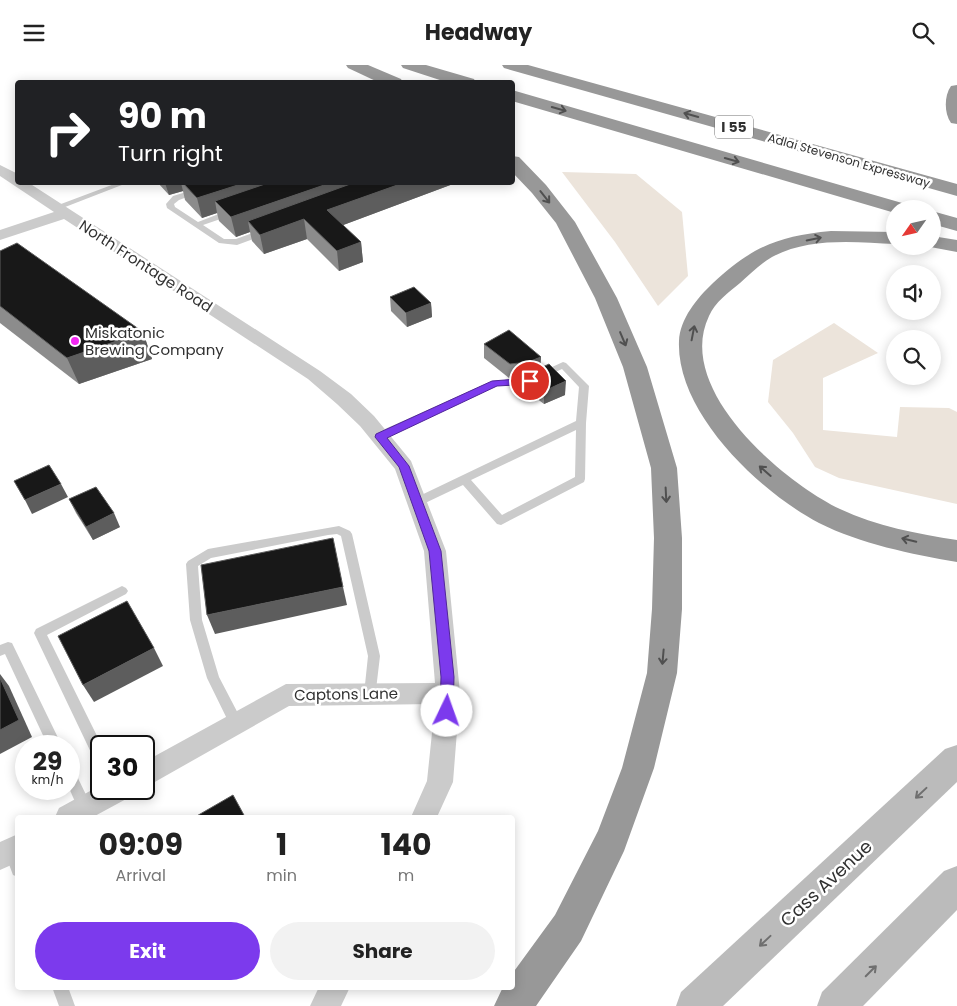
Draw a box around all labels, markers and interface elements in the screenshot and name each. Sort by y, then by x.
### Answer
text: Headway [425,17,532,48]
icon: menu [20,19,48,47]
icon: search [909,19,937,47]
text: 90 m [118,91,207,140]
icon: right [35,100,100,165]
one-way arrow [551,105,567,115]
one-way arrow [684,110,700,120]
road number: I 55 [715,116,753,139]
street label: Adlai Stevenson Expressway [766,129,932,191]
text: Turn right [118,138,223,169]
one-way arrow [724,155,740,165]
one-way arrow [540,190,551,203]
north arrow [886,200,941,255]
map controls [886,200,941,385]
street label: North Frontage Road [75,215,217,317]
one-way arrow [806,233,822,243]
button: sound [886,265,941,320]
place label: Miskatonic Brewing Company [85,322,224,360]
one-way arrow [689,326,699,342]
button: search [886,330,941,385]
one-way arrow [618,331,628,346]
marker: Miskatonic Brewing Company [69,335,81,347]
pin [509,360,551,402]
icon: arrive [516,367,544,395]
one-way arrow [758,466,771,477]
one-way arrow [661,486,670,502]
one-way arrow [902,535,918,545]
one-way arrow [658,649,668,665]
street label: Captons Lane [294,683,398,705]
position arrow [420,684,472,736]
speed limit sign: 30 [90,735,155,800]
text: 29 [33,744,62,779]
text: km/h [32,771,63,788]
one-way arrow [915,787,928,799]
text: 09:09 [98,823,183,866]
text: 1 [276,823,287,866]
text: 140 [380,823,432,866]
street label: Cass Avenue [775,834,877,932]
text: Arrival [115,864,166,887]
text: min [266,864,297,887]
text: m [398,864,414,887]
button: Exit [35,922,260,980]
button: Share [270,922,495,980]
one-way arrow [758,935,771,947]
one-way arrow [864,966,876,978]

